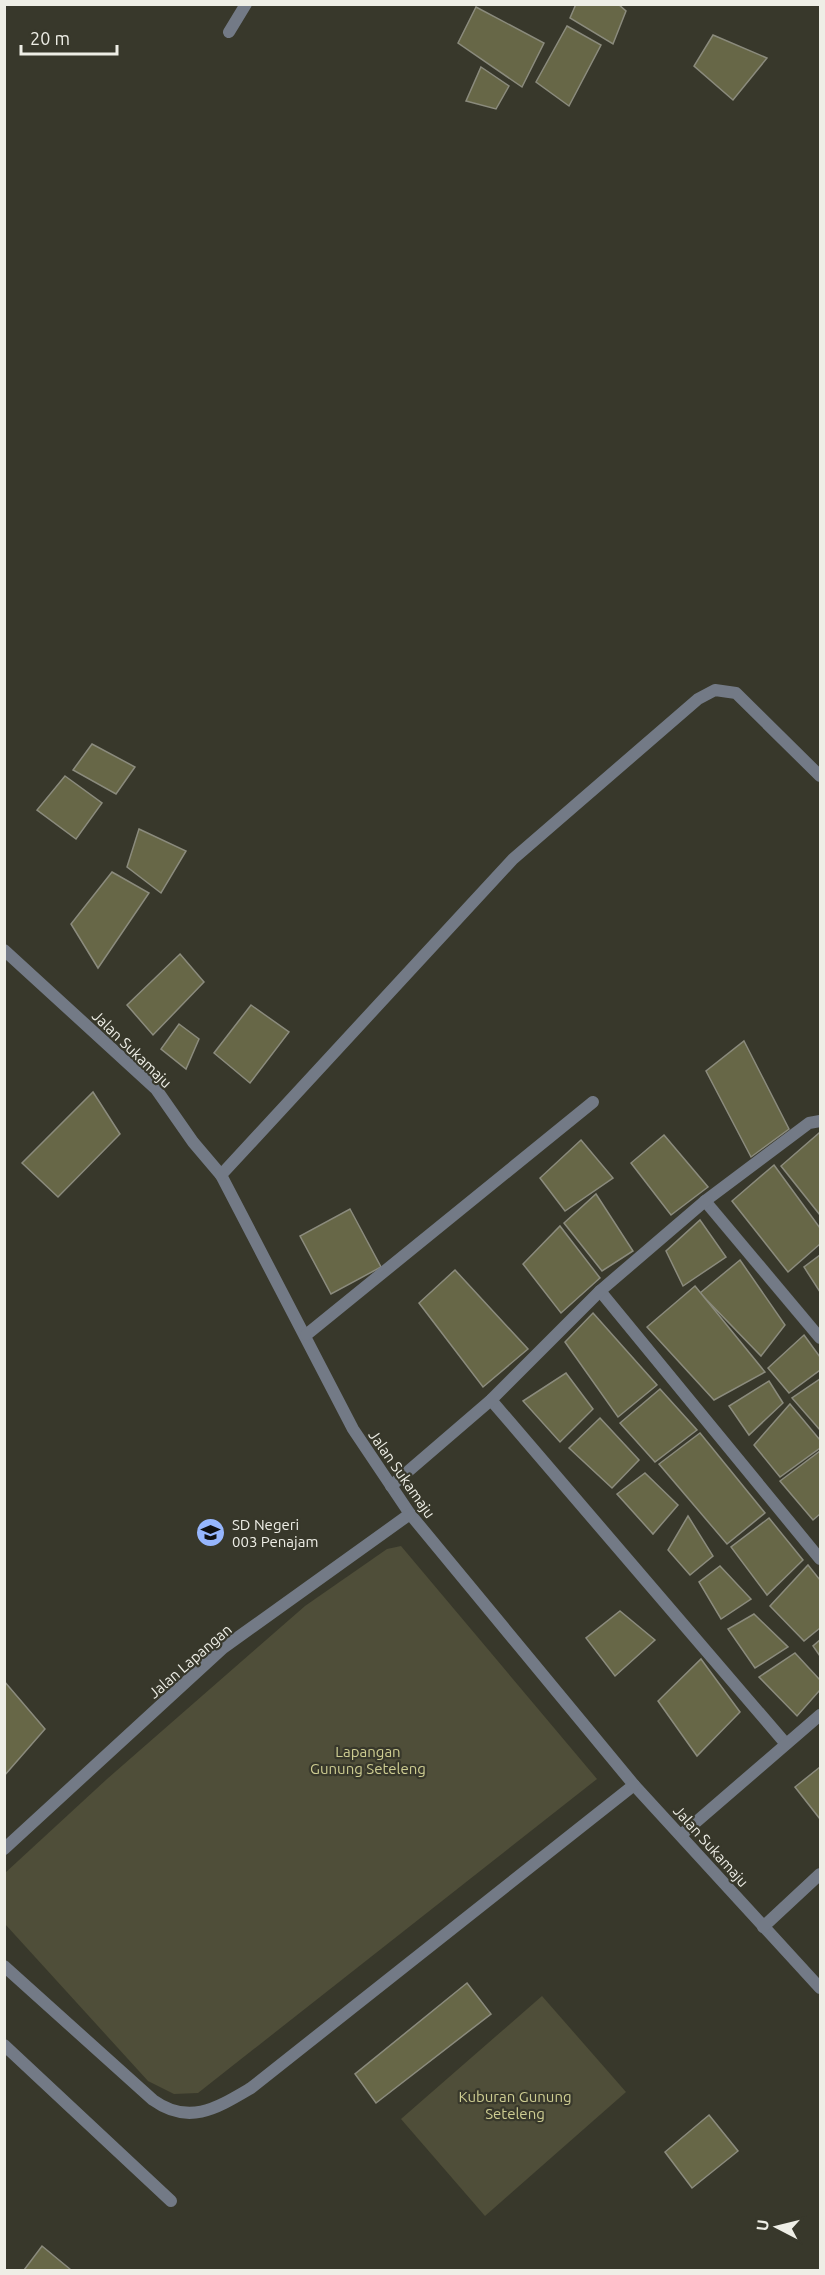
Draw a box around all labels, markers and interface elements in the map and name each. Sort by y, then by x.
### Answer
scale bar [21,18,117,56]
text: 20 m [30,28,70,48]
street label: Jalan Sukamaju [89,1007,175,1091]
street label: Jalan Sukamaju [365,1427,439,1521]
place label: SD Negeri 003 Penajam [232,1516,318,1550]
school or university icon: SD Negeri 003 Penajam [195,1517,227,1549]
street label: Jalan Lapangan [145,1620,235,1702]
park label: Lapangan Gunung Seteleng [310,1743,426,1777]
street label: Jalan Sukamaju [670,1802,752,1890]
park label: Kuburan Gunung Seteleng [458,2088,572,2122]
north arrow [747,2197,807,2257]
text: U [752,2219,772,2232]

